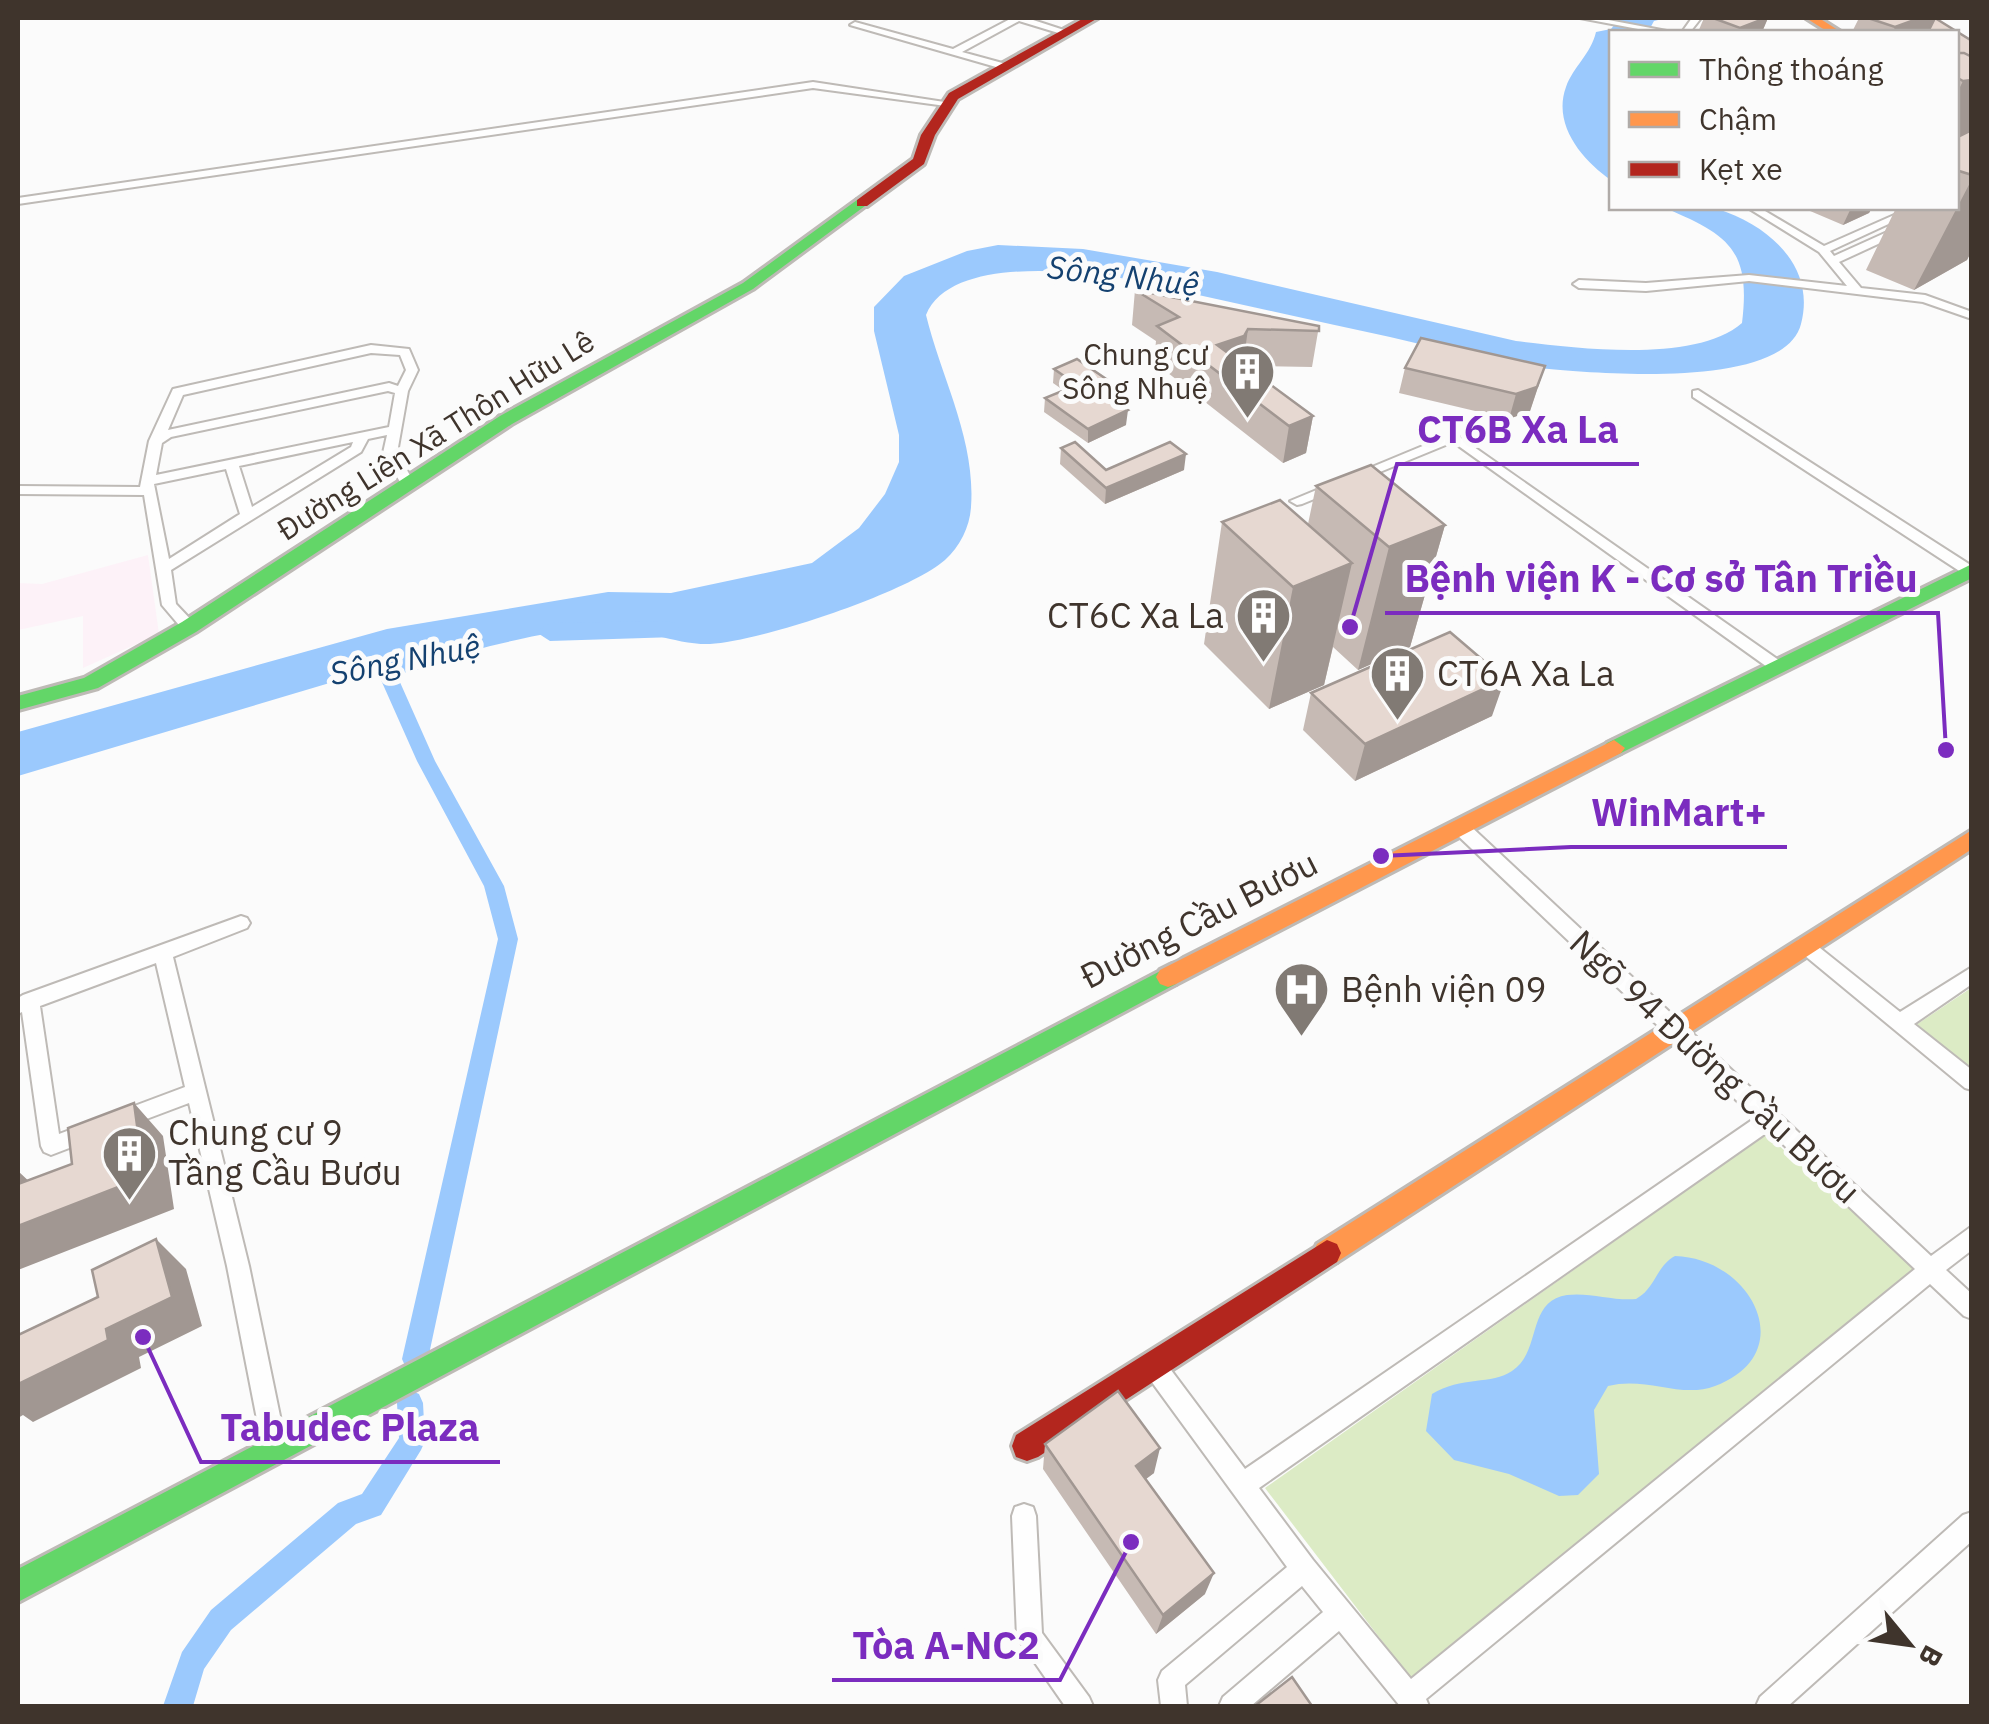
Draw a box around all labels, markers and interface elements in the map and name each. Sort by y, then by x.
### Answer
legend [1609,30,1959,210]
text: Thông thoáng [1699,49,1883,88]
text: Chậm [1699,99,1777,138]
text: Kẹt xe [1699,149,1783,188]
water label: Sông Nhuệ [1045,245,1201,305]
street label: Đường Liên Xã Thôn Hữu Lê [269,321,601,549]
place label: Chung cư Sông Nhuệ [1062,334,1208,407]
building icon: Chung cư Sông Nhuệ [1217,342,1277,421]
callout: CT6B Xa La [1397,396,1639,464]
text: CT6B Xa La [1417,404,1619,453]
callout: Bệnh viện K - Cơ sở Tân Triều [1385,545,1938,613]
text: Bệnh viện K - Cơ sở Tân Triều [1404,553,1918,602]
building icon: CT6C Xa La [1233,586,1293,665]
place label: CT6C Xa La [1047,592,1224,638]
water label: Sông Nhuệ [326,624,484,694]
building icon: CT6A Xa La [1368,644,1428,723]
place label: CT6A Xa La [1437,650,1615,696]
callout: WinMart+ [1571,779,1787,847]
text: WinMart+ [1591,787,1767,836]
street label: Đường Cầu Bươu [1072,839,1325,999]
street label: Ngõ 94 Đường Cầu Bươu [1560,919,1871,1213]
hospital icon: Bệnh viện 09 [1272,960,1332,1039]
place label: Bệnh viện 09 [1341,966,1546,1012]
place label: Chung cư 9 Tầng Cầu Bươu [168,1109,402,1195]
building icon: Chung cư 9 Tầng Cầu Bươu [99,1123,159,1202]
callout: Tabudec Plaza [201,1394,500,1462]
text: Tabudec Plaza [220,1402,480,1451]
north arrow [1859,1594,1959,1694]
callout: Tòa A-NC2 [832,1612,1060,1680]
text: Tòa A-NC2 [852,1620,1040,1669]
text: B [1911,1639,1952,1674]

